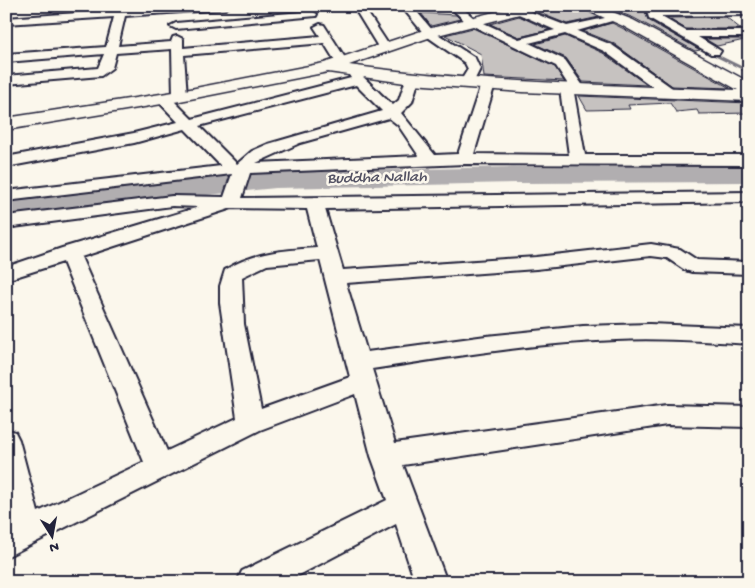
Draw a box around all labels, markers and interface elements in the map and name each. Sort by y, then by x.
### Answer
water label: Buddha Nallah [327,169,427,189]
north arrow [28,510,78,560]
text: N [48,537,60,556]

